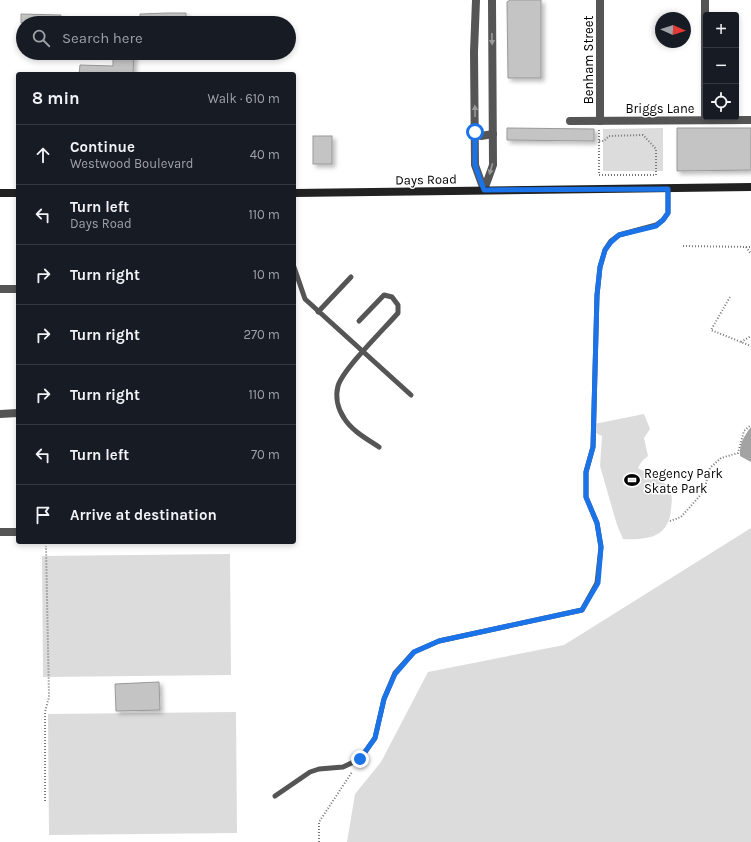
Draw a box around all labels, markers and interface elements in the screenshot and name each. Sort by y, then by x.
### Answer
north arrow [655,12,691,48]
map controls [703,12,739,120]
button: + [703,12,739,48]
search box [16,16,296,60]
street label: Benham Street [581,16,596,104]
icon: search [30,27,52,49]
text: Search here [62,29,143,47]
one-way arrow [489,33,495,46]
button: − [703,48,739,84]
button: locate [703,84,739,120]
text: 8 min [32,88,80,108]
text: Walk · 610 m [207,91,280,106]
street label: Briggs Lane [625,101,695,116]
one-way arrow [472,104,478,117]
route start [466,123,484,141]
text: Continue [70,138,135,156]
icon: ahead [32,144,54,166]
text: 40 m [250,147,280,162]
text: Westwood Boulevard [70,156,193,171]
one-way arrow [488,163,494,175]
street label: Days Road [395,171,457,188]
text: Turn left [70,198,129,216]
icon: left [32,204,54,226]
text: 110 m [248,207,280,222]
text: Days Road [70,216,132,231]
icon: right [32,264,54,286]
text: Turn right [70,266,140,284]
text: 10 m [253,267,280,282]
icon: right [32,324,54,346]
text: Turn right [70,326,140,344]
text: 270 m [243,327,280,342]
icon: right [32,384,54,406]
text: Turn right [70,386,140,404]
text: 110 m [248,387,280,402]
icon: left [32,444,54,466]
text: Turn left [70,446,129,464]
text: 70 m [251,447,280,462]
place label: Regency Park Skate Park [644,466,723,496]
sports icon: Regency Park Skate Park [623,471,641,489]
icon: arrive [32,504,54,526]
text: Arrive at destination [70,506,217,524]
route end [351,750,369,768]

